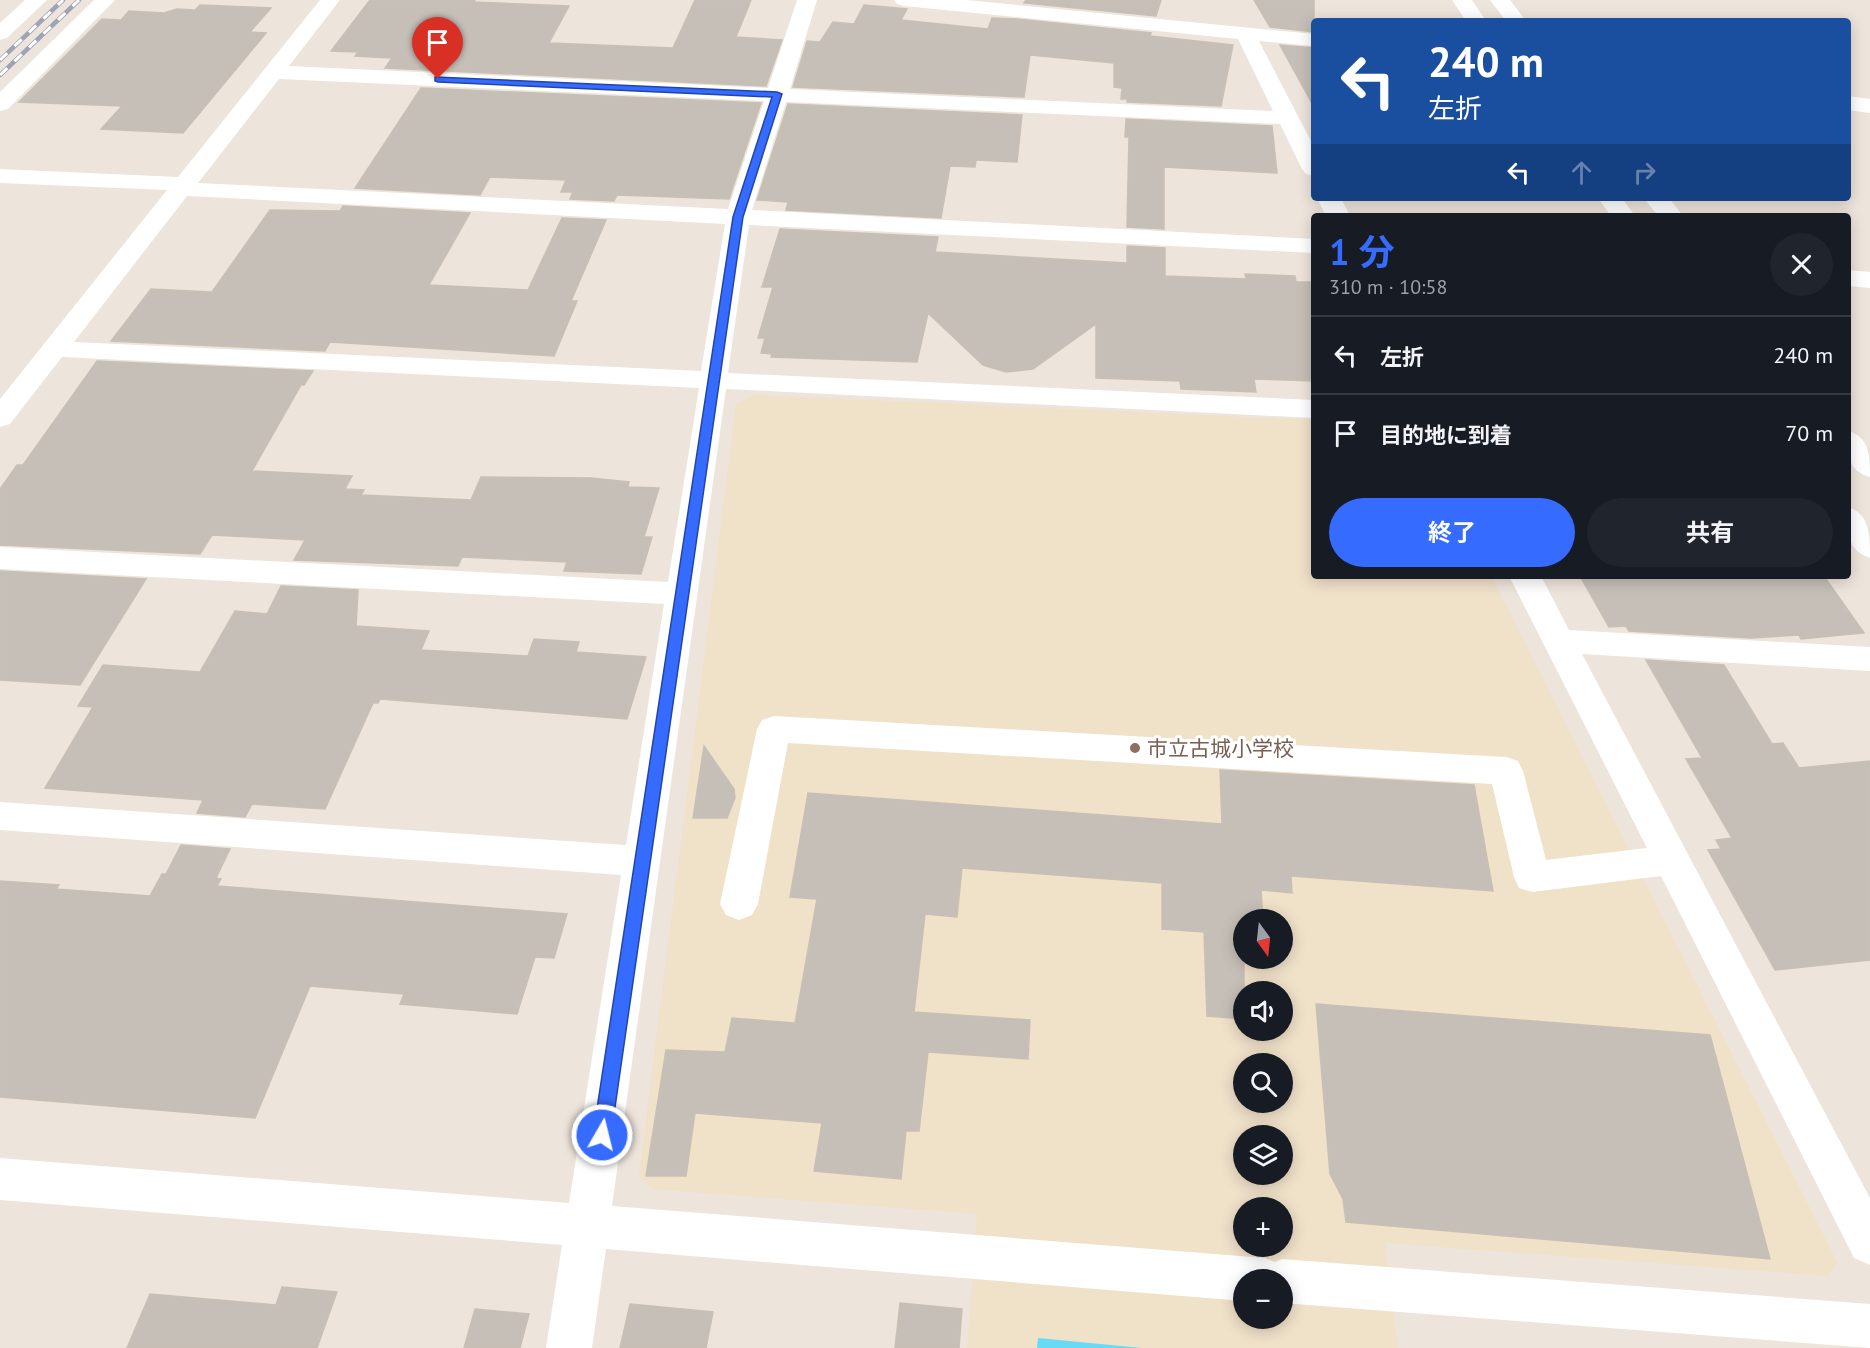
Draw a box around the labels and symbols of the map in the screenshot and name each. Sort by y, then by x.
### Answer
pin [412,17,463,79]
place label: 市立古城小学校 [1147,735,1294,762]
marker: 市立古城小学校 [1128,741,1142,755]
north arrow [1233,909,1293,969]
position arrow [570,1103,634,1167]

